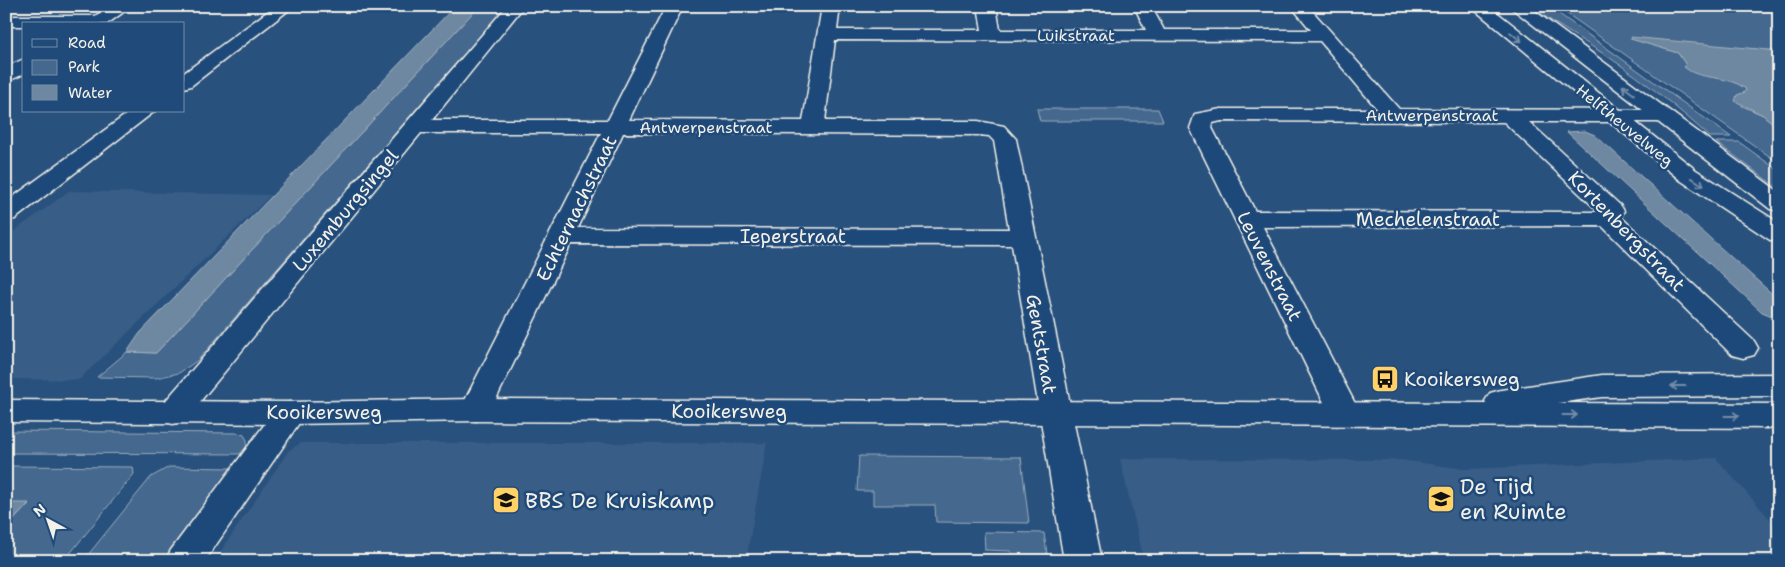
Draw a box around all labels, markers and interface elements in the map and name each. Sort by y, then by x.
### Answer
legend [22,22,185,112]
street label: Luikstraat [1037,25,1115,46]
one-way arrow [1510,31,1523,42]
text: Road [68,33,106,53]
text: Park [68,57,100,77]
street label: Helftheuvelweg [1572,80,1678,171]
text: Water [68,83,112,103]
one-way arrow [1622,85,1635,96]
street label: Antwerpenstraat [1366,105,1498,126]
street label: Antwerpenstraat [640,117,772,138]
street label: Echternachstraat [530,131,623,285]
street label: Luxemburgsingel [287,144,404,277]
street label: Kortenbergstraat [1563,166,1691,297]
one-way arrow [1691,176,1705,187]
street label: Leuvenstraat [1231,207,1308,325]
street label: Mechelenstraat [1356,207,1500,232]
street label: Ieperstraat [740,224,846,249]
street label: Gentstraat [1020,292,1063,396]
bus stop icon: Kooikersweg [1370,364,1400,394]
place label: Kooikersweg [1404,367,1520,392]
one-way arrow [1670,381,1686,391]
street label: Kooikersweg [671,399,787,424]
street label: Kooikersweg [266,400,382,425]
one-way arrow [1562,410,1578,420]
one-way arrow [1724,411,1740,421]
place label: De Tijd en Ruimte [1460,472,1567,526]
school or university icon: De Tijd en Ruimte [1426,484,1456,514]
school or university icon: BBS De Kruiskamp [491,485,521,515]
place label: BBS De Kruiskamp [525,486,714,515]
north arrow [22,494,72,544]
text: N [30,500,50,521]

